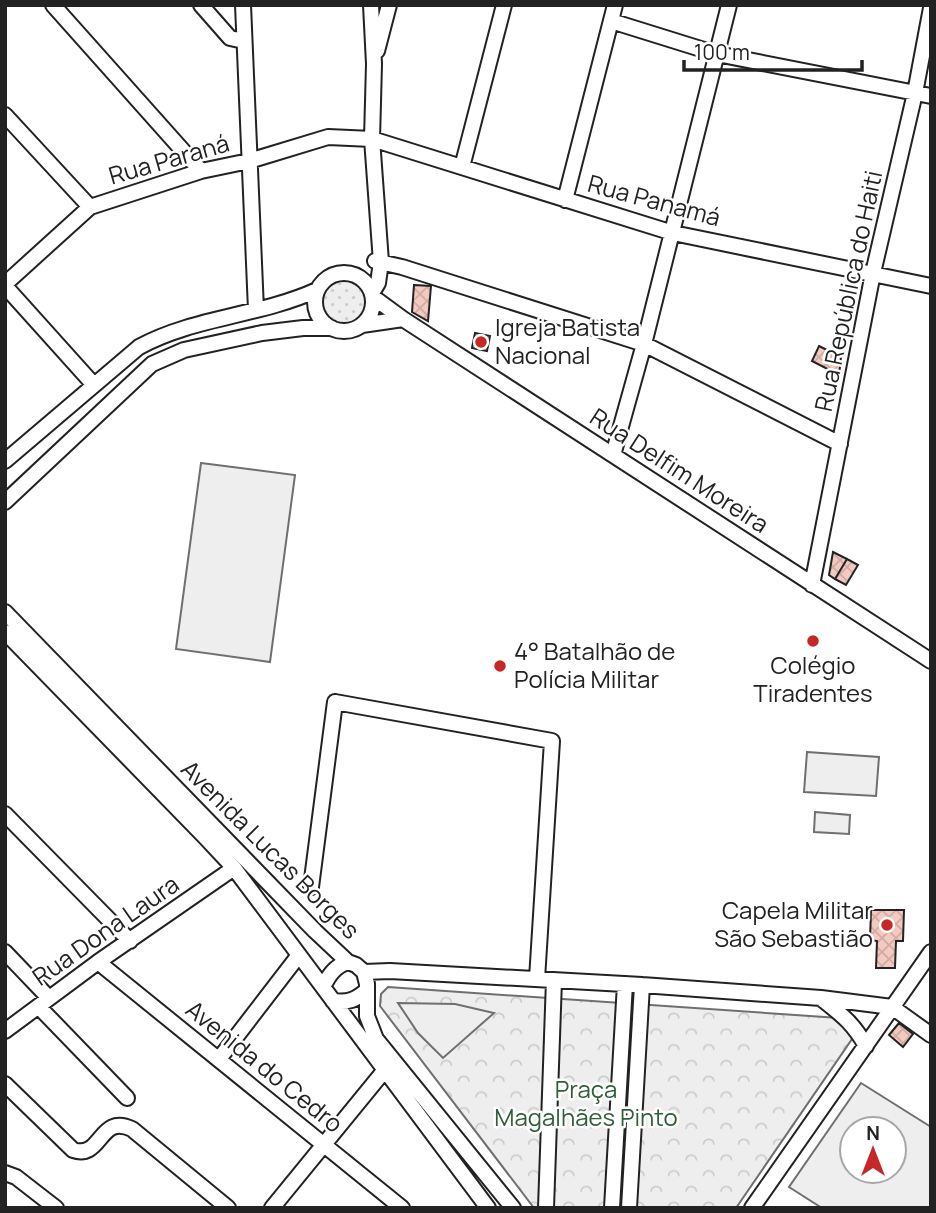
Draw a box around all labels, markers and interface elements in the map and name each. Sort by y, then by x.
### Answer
scale bar [684,28,862,72]
text: 100 m [694,38,750,66]
street label: Rua Paraná [104,126,233,191]
street label: Rua Panamá [584,166,724,233]
street label: Rua República do Haiti [806,167,889,414]
place label: Igreja Batista Nacional [495,310,640,371]
marker: Igreja Batista Nacional [473,334,489,350]
street label: Rua Delfim Moreira [584,400,776,540]
marker: Colégio Tiradentes [805,633,821,649]
place label: 4° Batalhão de Polícia Militar [514,634,675,695]
place label: Colégio Tiradentes [753,648,873,709]
marker: 4° Batalhão de Polícia Militar [492,658,508,674]
street label: Avenida Lucas Borges [174,752,368,946]
street label: Rua Dona Laura [25,867,185,992]
place label: Capela Militar São Sebastião [714,893,873,954]
marker: Capela Militar São Sebastião [879,917,895,933]
street label: Avenida do Cedro [180,992,350,1139]
park label: Praça Magalhães Pinto [494,1072,678,1133]
north arrow [838,1115,908,1185]
text: N [866,1120,880,1146]

